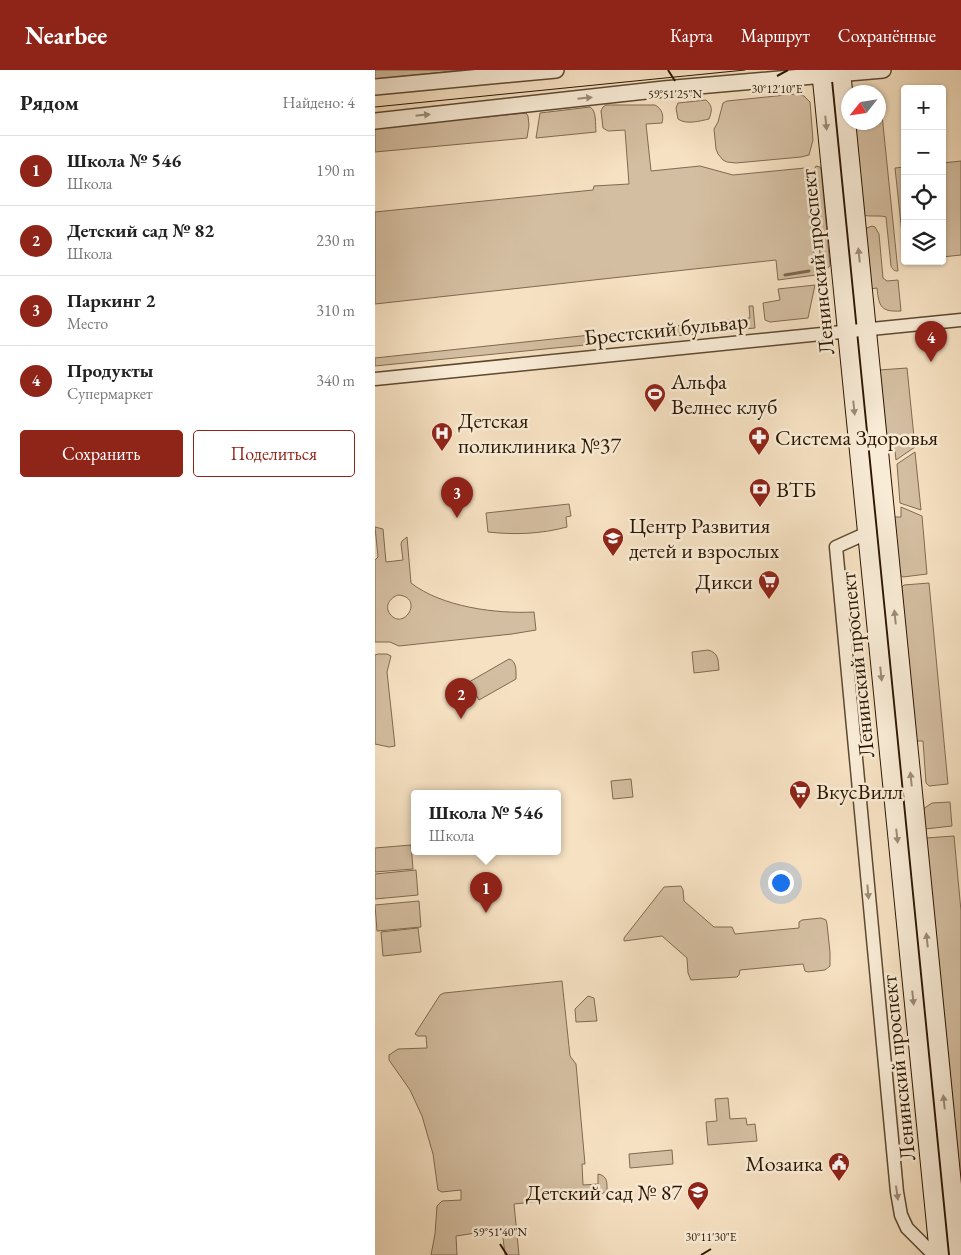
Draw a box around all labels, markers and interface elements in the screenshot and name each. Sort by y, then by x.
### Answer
text: Nearbee [25,20,107,51]
text: Карта [670,24,713,47]
text: Маршрут [741,24,810,47]
text: Сохранённые [838,24,936,47]
text: 30°12'10"E [751,81,803,97]
north arrow [841,85,886,130]
map controls [901,85,946,265]
button: + [901,85,946,130]
text: 59°51'25"N [648,86,702,102]
text: Рядом [20,89,79,116]
text: Найдено: 4 [283,92,355,113]
one-way arrow [577,94,593,102]
one-way arrow [416,111,432,119]
one-way arrow [822,116,830,132]
button: − [901,130,946,175]
text: Школа № 546 [67,148,181,173]
text: 1 [32,160,40,181]
text: 190 m [316,160,355,181]
street label: Ленинский проспект [793,168,841,356]
text: Школа [67,173,112,194]
button: locate [901,175,946,220]
text: Детский сад № 82 [67,218,214,243]
button: layers [901,220,946,265]
text: 2 [32,230,40,251]
text: 230 m [316,230,355,251]
text: Школа [67,243,112,264]
one-way arrow [855,247,863,263]
text: Паркинг 2 [67,288,156,313]
text: 3 [32,300,40,321]
text: 310 m [316,300,355,321]
street label: Брестский бульвар [582,306,750,352]
text: Место [67,313,108,334]
pin: 4 [915,321,947,362]
text: Продукты [67,358,153,383]
place label: Альфа Велнес клуб [670,367,777,421]
text: 4 [32,370,40,391]
text: 340 m [316,370,355,391]
sports icon: Альфа Велнес клуб [643,382,667,413]
text: Супермаркет [67,383,153,404]
one-way arrow [851,400,859,416]
place label: Детская поликлиника №37 [458,406,621,460]
hospital icon: Детская поликлиника №37 [430,421,454,452]
place label: Система Здоровья [775,423,938,452]
pharmacy icon: Система Здоровья [747,425,771,456]
button: Сохранить [20,430,183,477]
button: Поделиться [193,430,355,477]
place label: ВТБ [776,475,816,504]
pin: 3 [441,477,473,518]
bank icon: ВТБ [748,477,772,508]
place label: Центр Развития детей и взрослых [629,511,780,565]
school or university icon: Центр Развития детей и взрослых [601,526,625,557]
place label: Дикси [696,567,753,596]
supermarket icon: Дикси [757,569,781,600]
street label: Ленинский проспект [833,571,881,759]
one-way arrow [891,609,899,625]
one-way arrow [877,666,885,682]
pin: 2 [445,678,477,719]
one-way arrow [907,770,915,786]
place label: ВкусВилл [816,777,904,806]
supermarket icon: ВкусВилл [788,779,812,810]
popup [411,790,561,855]
text: Школа № 546 [429,800,543,825]
text: Школа [429,825,474,846]
one-way arrow [893,828,901,844]
your location [768,870,794,896]
pin: 1 [470,872,502,913]
one-way arrow [865,884,873,900]
one-way arrow [923,932,931,948]
street label: Ленинский проспект [874,974,922,1162]
one-way arrow [909,990,917,1006]
one-way arrow [939,1094,947,1110]
place label: Мозаика [745,1149,823,1178]
public building icon: Мозаика [827,1151,851,1182]
place label: Детский сад № 87 [526,1178,682,1207]
school or university icon: Детский сад № 87 [686,1180,710,1211]
one-way arrow [893,1185,901,1201]
text: 59°51'40"N [473,1224,527,1240]
text: 30°11'30"E [685,1229,737,1245]

